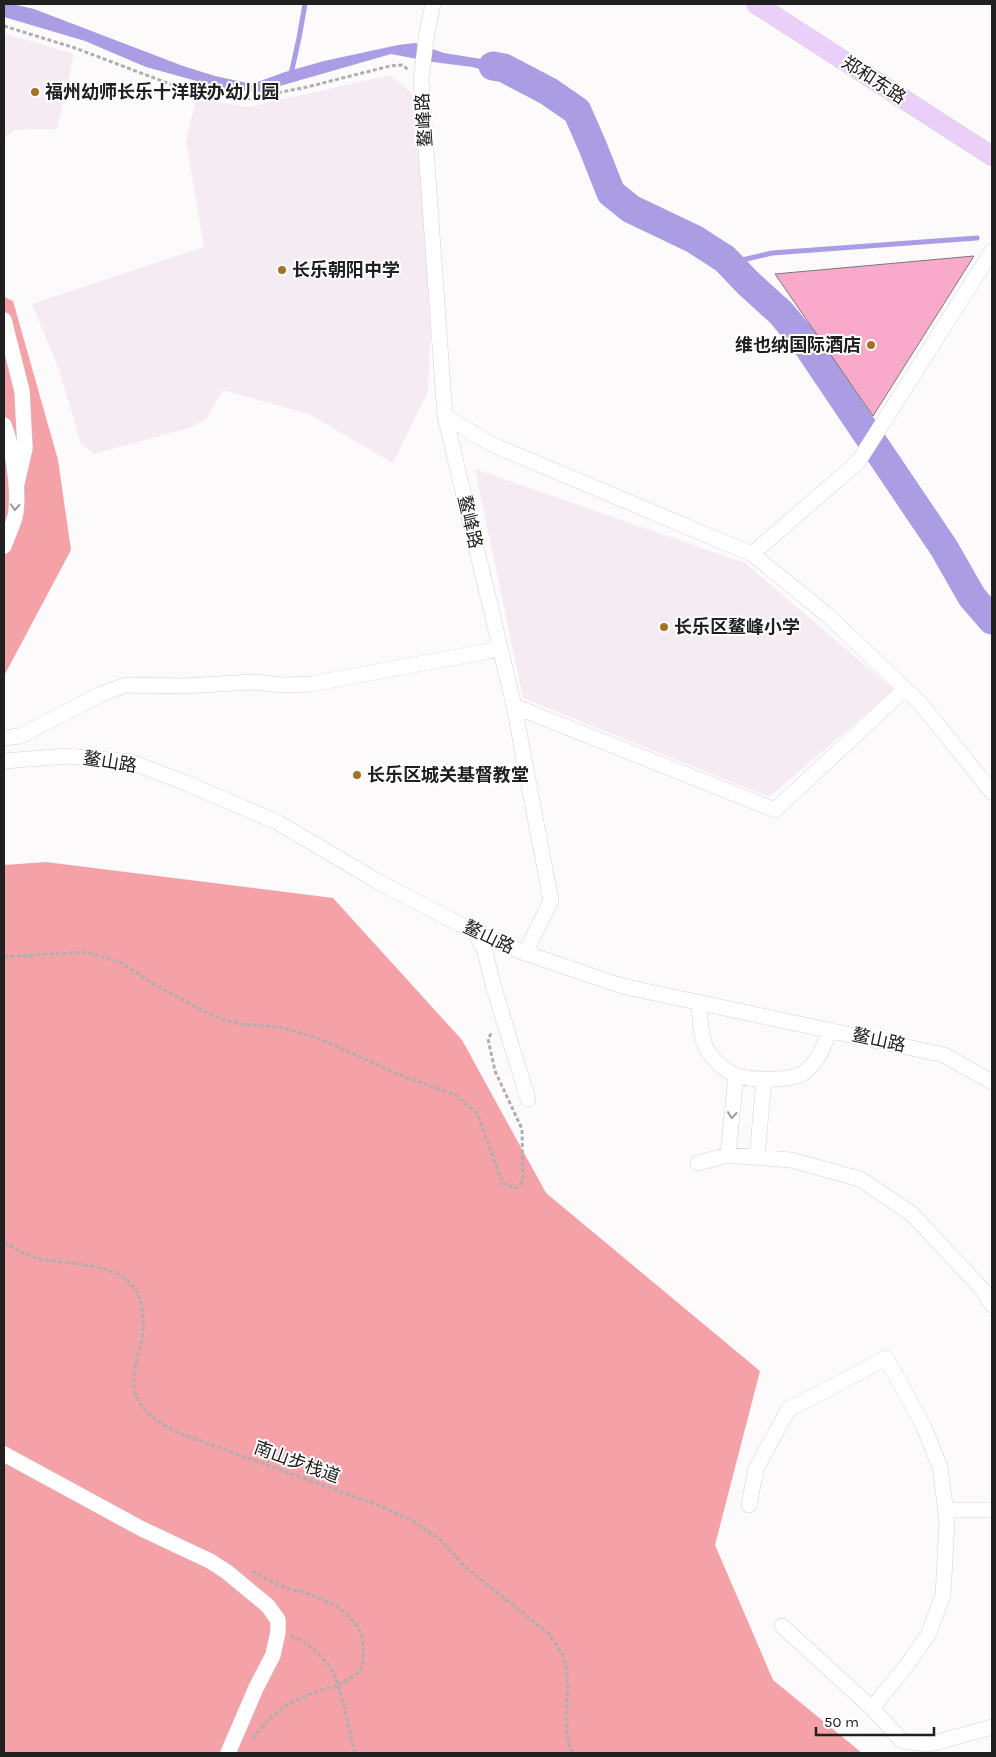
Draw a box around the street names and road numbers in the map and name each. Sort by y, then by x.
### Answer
street label: 郑和东路 [838,51,910,109]
street label: 鳌峰路 [411,92,437,148]
street label: 鳌峰路 [453,493,487,551]
street label: 鳌山路 [82,747,138,777]
street label: 鳌山路 [460,916,518,958]
street label: 鳌山路 [850,1024,908,1056]
street label: 南山步栈道 [251,1436,343,1488]

